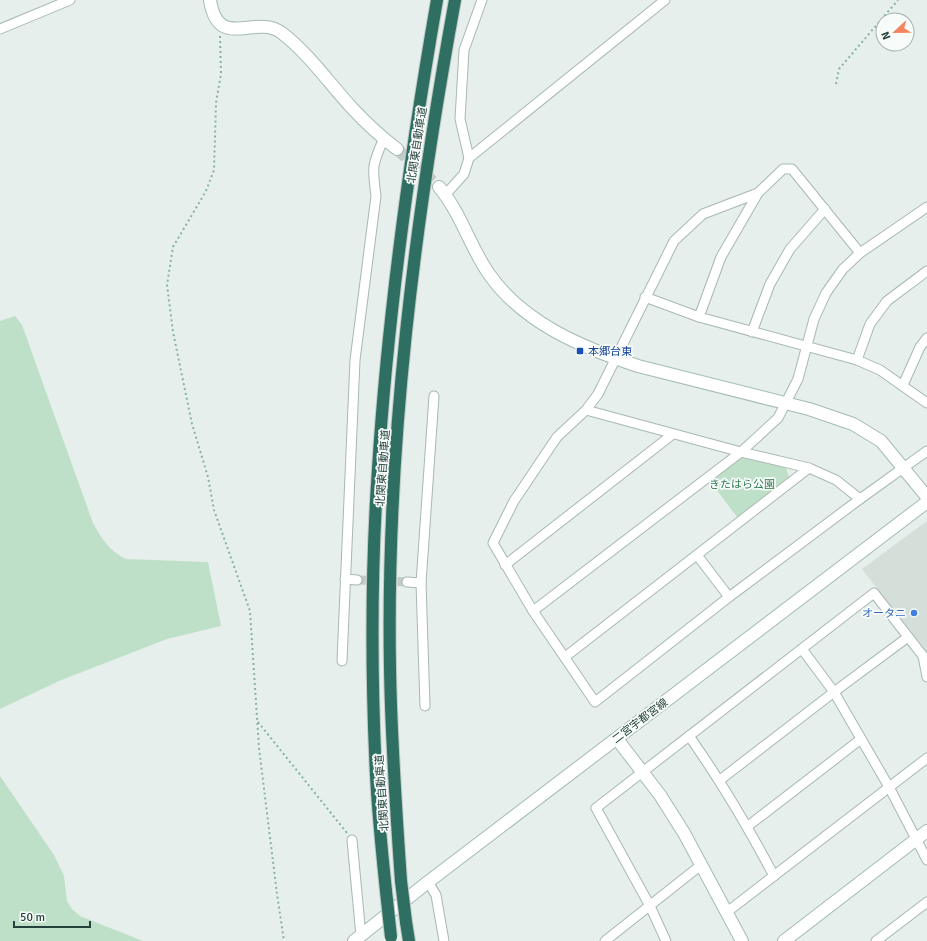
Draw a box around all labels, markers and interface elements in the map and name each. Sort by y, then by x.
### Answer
north arrow [875,12,915,52]
text: N [879,30,894,42]
street label: 北関東自動車道 [405,106,429,184]
place label: 本郷台東 [588,345,632,358]
marker: 本郷台東 [575,346,585,356]
street label: 北関東自動車道 [374,429,392,507]
park label: きたはら公園 [709,478,775,491]
place label: オータニ [862,607,906,620]
marker: オータニ [909,608,919,618]
street label: 二宮宇都宮線 [610,696,670,746]
street label: 北関東自動車道 [373,754,391,832]
scale bar [14,903,90,929]
text: 50 m [20,910,45,925]

